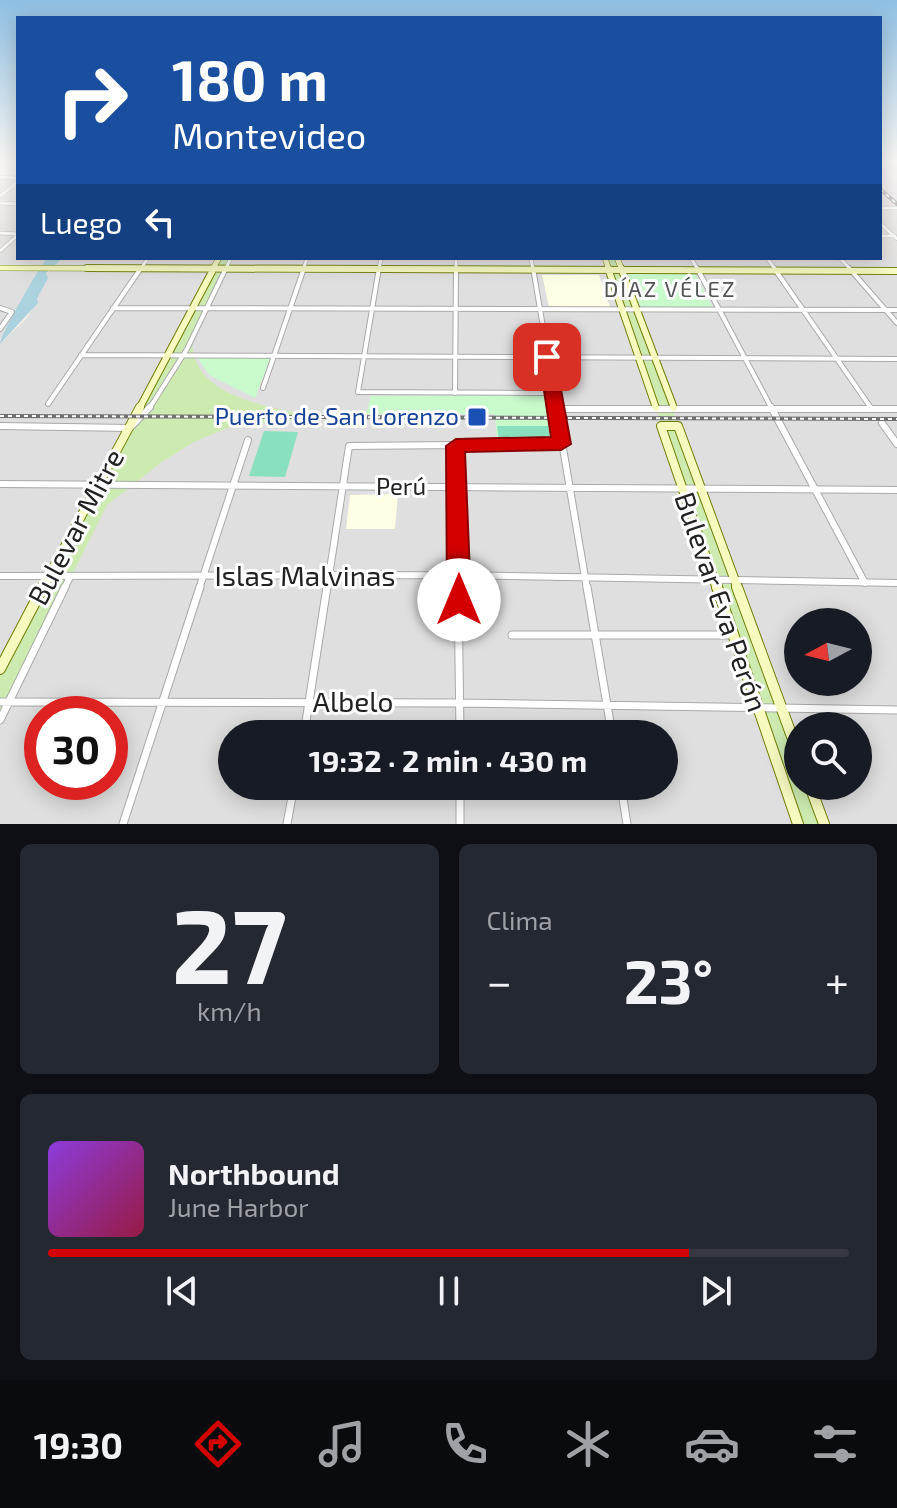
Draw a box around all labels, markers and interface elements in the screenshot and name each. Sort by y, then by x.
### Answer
text: 180 m [172,45,328,112]
icon: right [40,48,144,152]
text: Montevideo [172,113,366,156]
icon: left [138,200,182,244]
text: Luego [40,204,122,240]
district label: DÍAZ VÉLEZ [604,275,736,301]
pin [513,323,581,391]
icon: arrive [525,335,569,379]
place label: Puerto de San Lorenzo [215,401,459,430]
marker: Puerto de San Lorenzo [466,406,488,428]
street label: Bulevar Mitre [20,443,130,610]
street label: Perú [376,471,426,500]
street label: Bulevar Eva Perón [668,487,775,716]
street label: Islas Malvinas [215,558,396,592]
position arrow [417,558,501,642]
north arrow [784,608,872,696]
map controls [784,608,872,800]
street label: Albelo [313,684,393,718]
speed limit sign: 30 [24,696,128,800]
button: search [784,712,872,800]
text: 19:32 · 2 min · 430 m [309,742,587,778]
text: 27 [172,880,287,1005]
text: Clima [487,904,553,935]
text: 23° [624,944,713,1016]
text: − [487,954,512,1007]
text: + [825,954,849,1007]
text: km/h [197,995,262,1026]
text: Northbound [168,1155,340,1191]
text: June Harbor [168,1191,309,1222]
icon: previous [160,1269,204,1313]
icon: pause [427,1269,471,1313]
icon: next [694,1269,738,1313]
icon: directions [190,1416,246,1472]
icon: music [314,1416,370,1472]
icon: phone [437,1416,493,1472]
icon: climate [560,1416,616,1472]
icon: car [684,1416,740,1472]
icon: filters [807,1416,863,1472]
text: 19:30 [34,1423,123,1466]

